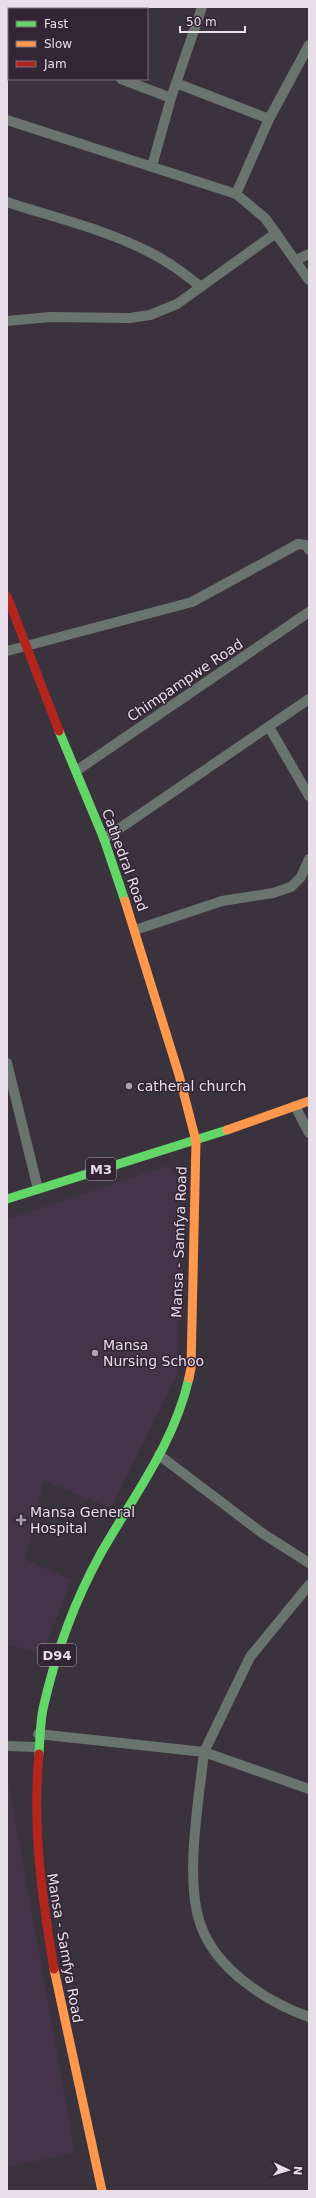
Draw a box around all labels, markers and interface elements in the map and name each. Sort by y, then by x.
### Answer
legend [8,8,148,80]
scale bar [180,8,245,34]
text: 50 m [186,15,217,29]
text: Fast [44,17,68,31]
text: Slow [44,37,72,51]
text: Jam [43,57,67,71]
street label: Chimpampwe Road [124,635,246,725]
street label: Cathedral Road [99,807,151,913]
place label: catheral church [137,1078,246,1094]
marker: catheral church [124,1081,134,1091]
road number: M3 [86,1158,116,1180]
street label: Mansa - Samfya Road [168,1166,190,1318]
place label: Mansa Nursing Schoo [103,1337,204,1369]
marker: Mansa Nursing Schoo [90,1348,100,1358]
place label: Mansa General Hospital [30,1504,135,1536]
marker: Mansa General Hospital [15,1514,27,1526]
road number: D94 [38,1644,76,1666]
street label: Mansa - Samfya Road [44,1872,86,2024]
north arrow [268,2150,308,2190]
text: N [291,2166,304,2176]

